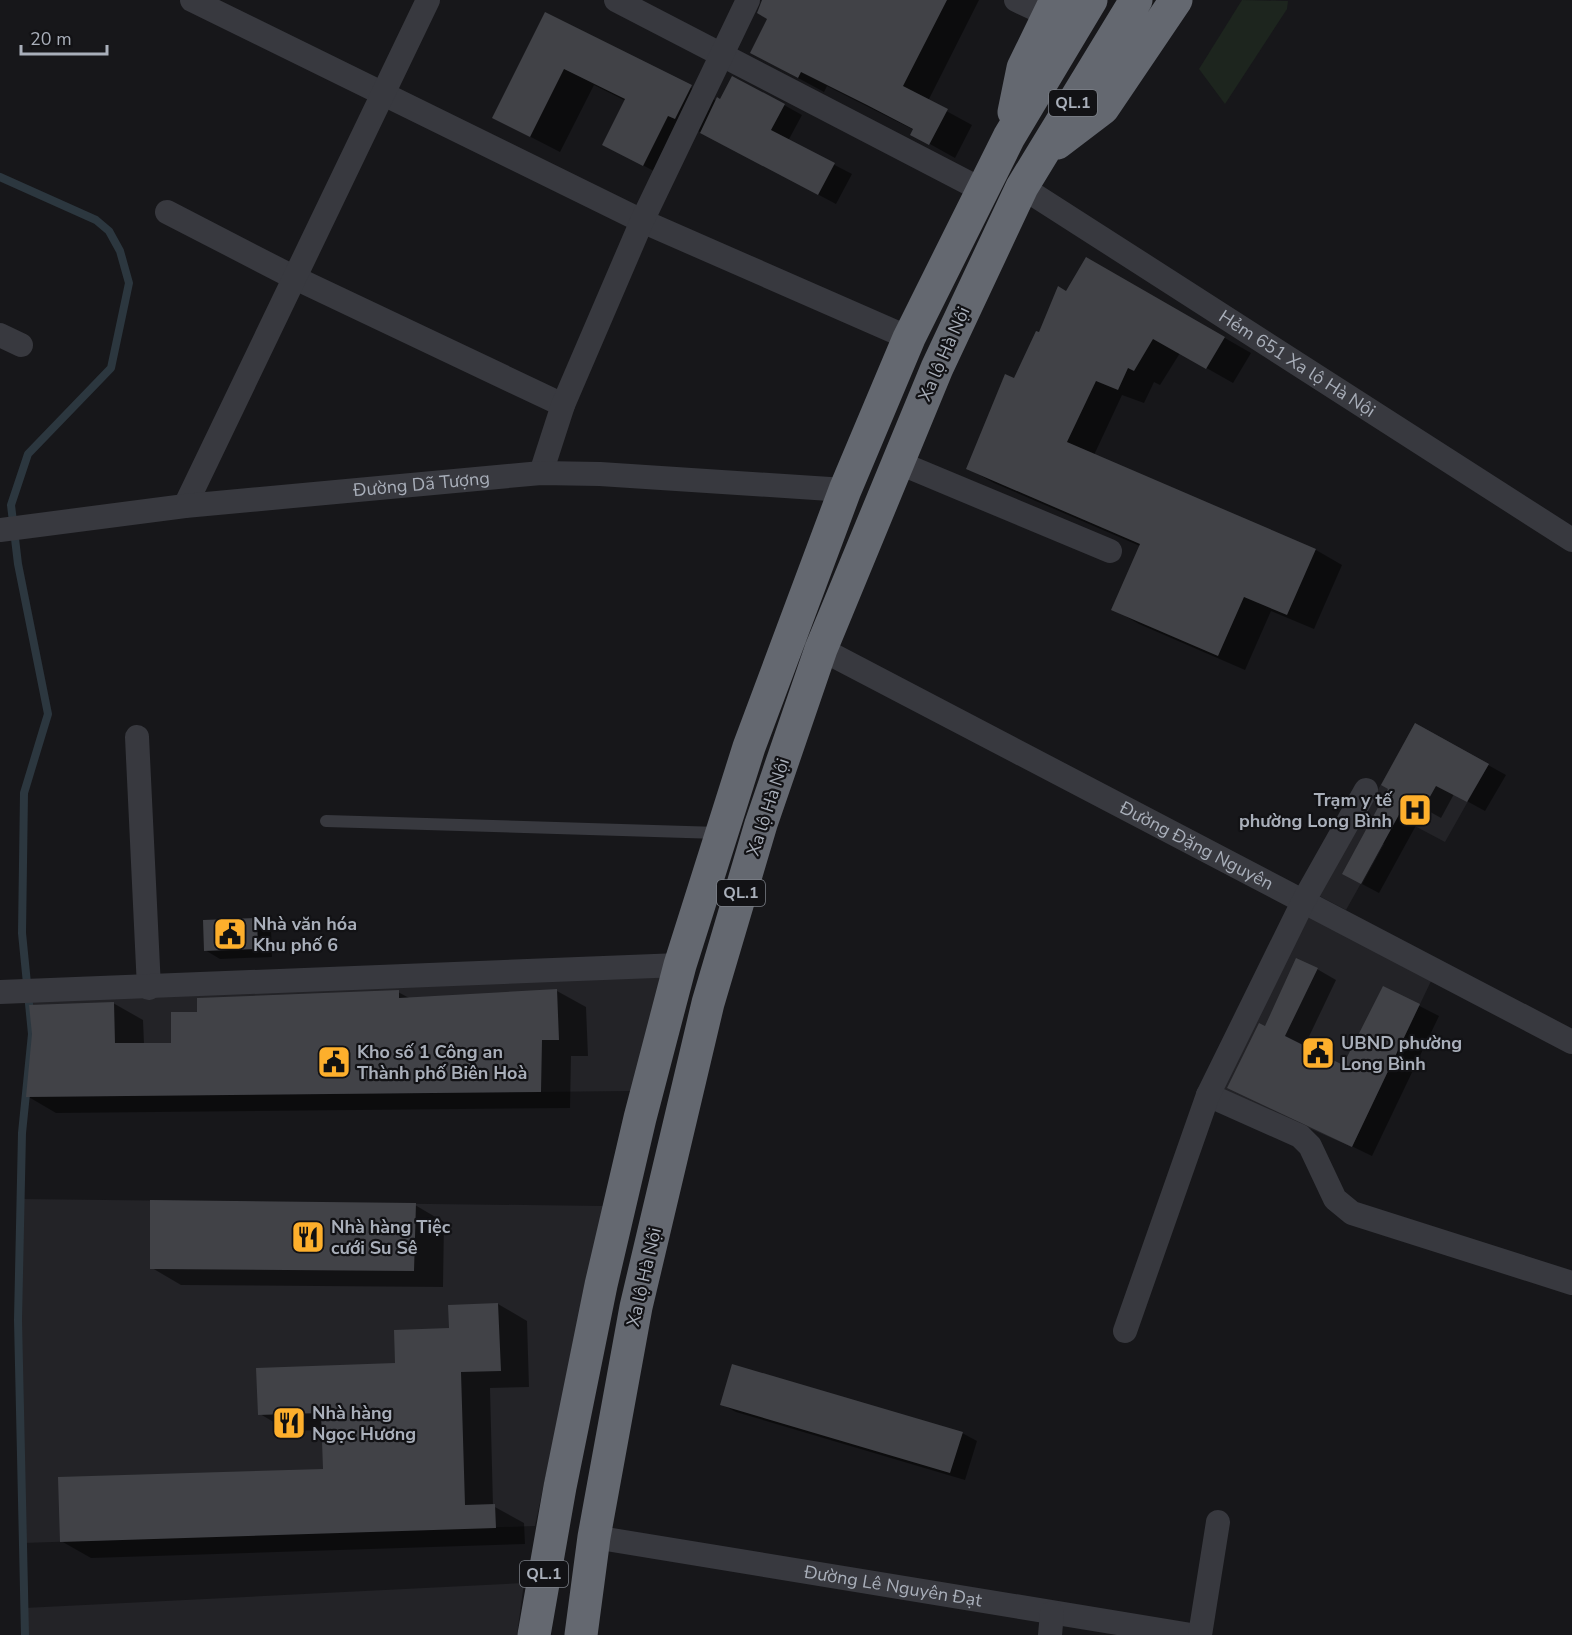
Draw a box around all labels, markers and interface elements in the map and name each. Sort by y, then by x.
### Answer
scale bar [21,18,106,56]
text: 20 m [30,27,72,51]
road number: QL.1 [1049,90,1097,116]
street label: Xa lộ Hà Nội [912,303,976,405]
street label: Hẻm 651 Xa lộ Hà Nội [1214,304,1380,423]
street label: Đường Dã Tượng [351,466,491,502]
street label: Xa lộ Hà Nội [741,755,795,859]
place label: Trạm y tế phường Long Bình [1239,788,1393,833]
hospital icon: Trạm y tế phường Long Bình [1397,792,1433,828]
street label: Đường Đặng Nguyên [1115,795,1278,896]
road number: QL.1 [717,880,765,906]
place label: Nhà văn hóa Khu phố 6 [253,912,357,957]
public building icon: Nhà văn hóa Khu phố 6 [212,916,248,952]
place label: UBND phường Long Bình [1341,1031,1462,1076]
public building icon: UBND phường Long Bình [1300,1035,1336,1071]
place label: Kho số 1 Công an Thành phố Biên Hoà [357,1040,527,1085]
public building icon: Kho số 1 Công an Thành phố Biên Hoà [316,1044,352,1080]
place label: Nhà hàng Tiệc cưới Su Sê [331,1215,451,1260]
restaurant icon: Nhà hàng Tiệc cưới Su Sê [290,1219,326,1255]
street label: Xa lộ Hà Nội [621,1225,667,1329]
place label: Nhà hàng Ngọc Hương [312,1401,416,1446]
restaurant icon: Nhà hàng Ngọc Hương [271,1405,307,1441]
street label: Đường Lê Nguyên Đạt [801,1560,984,1613]
road number: QL.1 [520,1561,568,1587]

